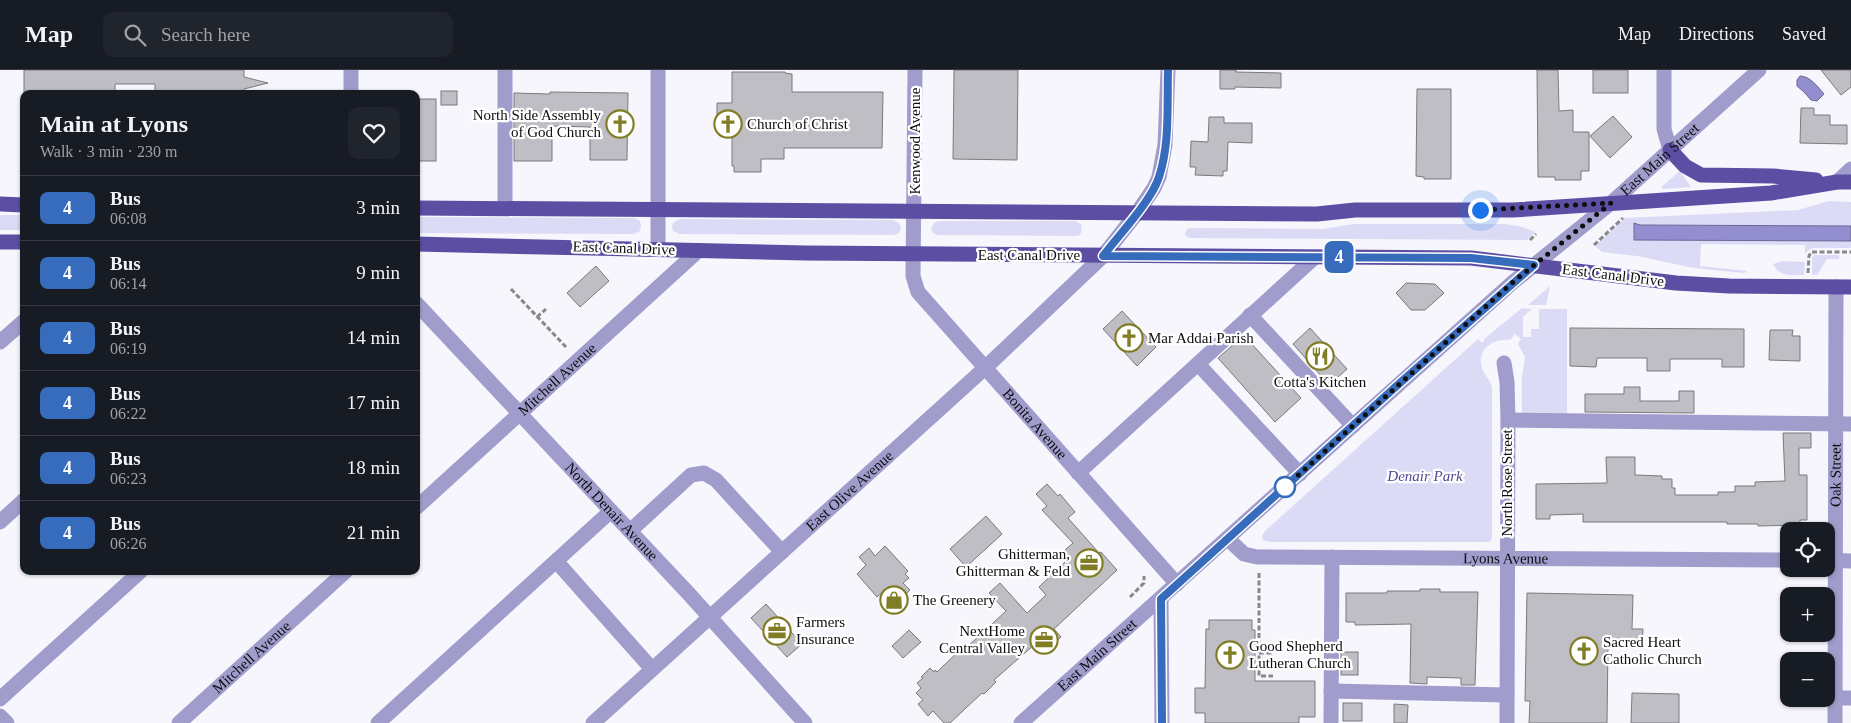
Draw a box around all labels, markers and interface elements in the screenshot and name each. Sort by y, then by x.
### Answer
search box [103,12,453,57]
text: Map [25,21,73,47]
icon: search [121,21,149,49]
text: Search here [161,24,250,45]
text: Map [1618,24,1651,44]
text: Directions [1679,24,1754,44]
text: Saved [1782,24,1826,44]
street label: Kenwood Avenue [907,87,923,194]
button: heart [348,107,400,159]
place label: North Side Assembly of God Church [473,107,601,140]
church icon: North Side Assembly of God Church [605,109,635,139]
church icon: Church of Christ [713,109,743,139]
text: Main at Lyons [40,111,188,137]
place label: Church of Christ [747,116,849,132]
street label: East Main Street [1617,119,1703,199]
text: Walk · 3 min · 230 m [40,143,177,160]
text: Bus [110,188,141,209]
text: 3 min [356,197,400,218]
text: 4 [63,198,72,218]
your location [1468,198,1493,223]
text: 06:08 [110,210,146,227]
street label: East Canal Drive [573,238,676,258]
line badge: 4 [1323,241,1355,273]
street label: East Canal Drive [978,247,1081,263]
text: 4 [1335,247,1344,267]
text: Bus [110,253,141,274]
street label: East Canal Drive [1561,261,1665,289]
text: 9 min [356,262,400,283]
text: 4 [63,263,72,283]
text: 06:14 [110,275,146,292]
text: Bus [110,318,141,339]
church icon: Mar Addai Parish [1114,323,1144,353]
text: 14 min [347,327,400,348]
text: 4 [63,328,72,348]
place label: Mar Addai Parish [1148,330,1254,346]
text: 06:19 [110,340,146,357]
street label: Mitchell Avenue [515,340,600,419]
restaurant icon: Cotta's Kitchen [1305,341,1335,371]
place label: Cotta's Kitchen [1274,374,1367,390]
text: Bus [110,383,141,404]
street label: Bonita Avenue [1000,385,1071,463]
text: 17 min [347,392,400,413]
text: 4 [63,393,72,413]
text: 06:22 [110,405,146,422]
street label: North Rose Street [1499,428,1515,537]
street label: Oak Street [1827,442,1844,507]
street label: East Olive Avenue [803,447,896,534]
text: Bus [110,448,141,469]
text: 18 min [347,457,400,478]
text: 4 [63,458,72,478]
street label: North Denair Avenue [562,459,662,564]
park label: Denair Park [1386,468,1463,484]
text: 06:23 [110,470,146,487]
unlabelled marker [1274,476,1296,498]
text: Bus [110,513,141,534]
text: 21 min [347,522,400,543]
map controls [1780,522,1835,707]
button: locate [1780,522,1835,577]
text: 4 [63,523,72,543]
text: 06:26 [110,535,146,552]
place label: Ghitterman, Ghitterman & Feld [956,546,1070,579]
office icon: Ghitterman, Ghitterman & Feld [1074,548,1104,578]
street label: Lyons Avenue [1463,550,1549,567]
shop icon: The Greenery [879,585,909,615]
button: + [1780,587,1835,642]
place label: The Greenery [913,592,996,608]
place label: Farmers Insurance [796,614,855,647]
street label: East Main Street [1054,615,1140,694]
office icon: Farmers Insurance [762,616,792,646]
street label: Mitchell Avenue [209,617,294,696]
place label: NextHome Central Valley [939,623,1025,656]
office icon: NextHome Central Valley [1029,625,1059,655]
place label: Sacred Heart Catholic Church [1603,634,1702,667]
church icon: Sacred Heart Catholic Church [1569,636,1599,666]
place label: Good Shepherd Lutheran Church [1249,638,1352,671]
church icon: Good Shepherd Lutheran Church [1215,640,1245,670]
button: − [1780,652,1835,707]

